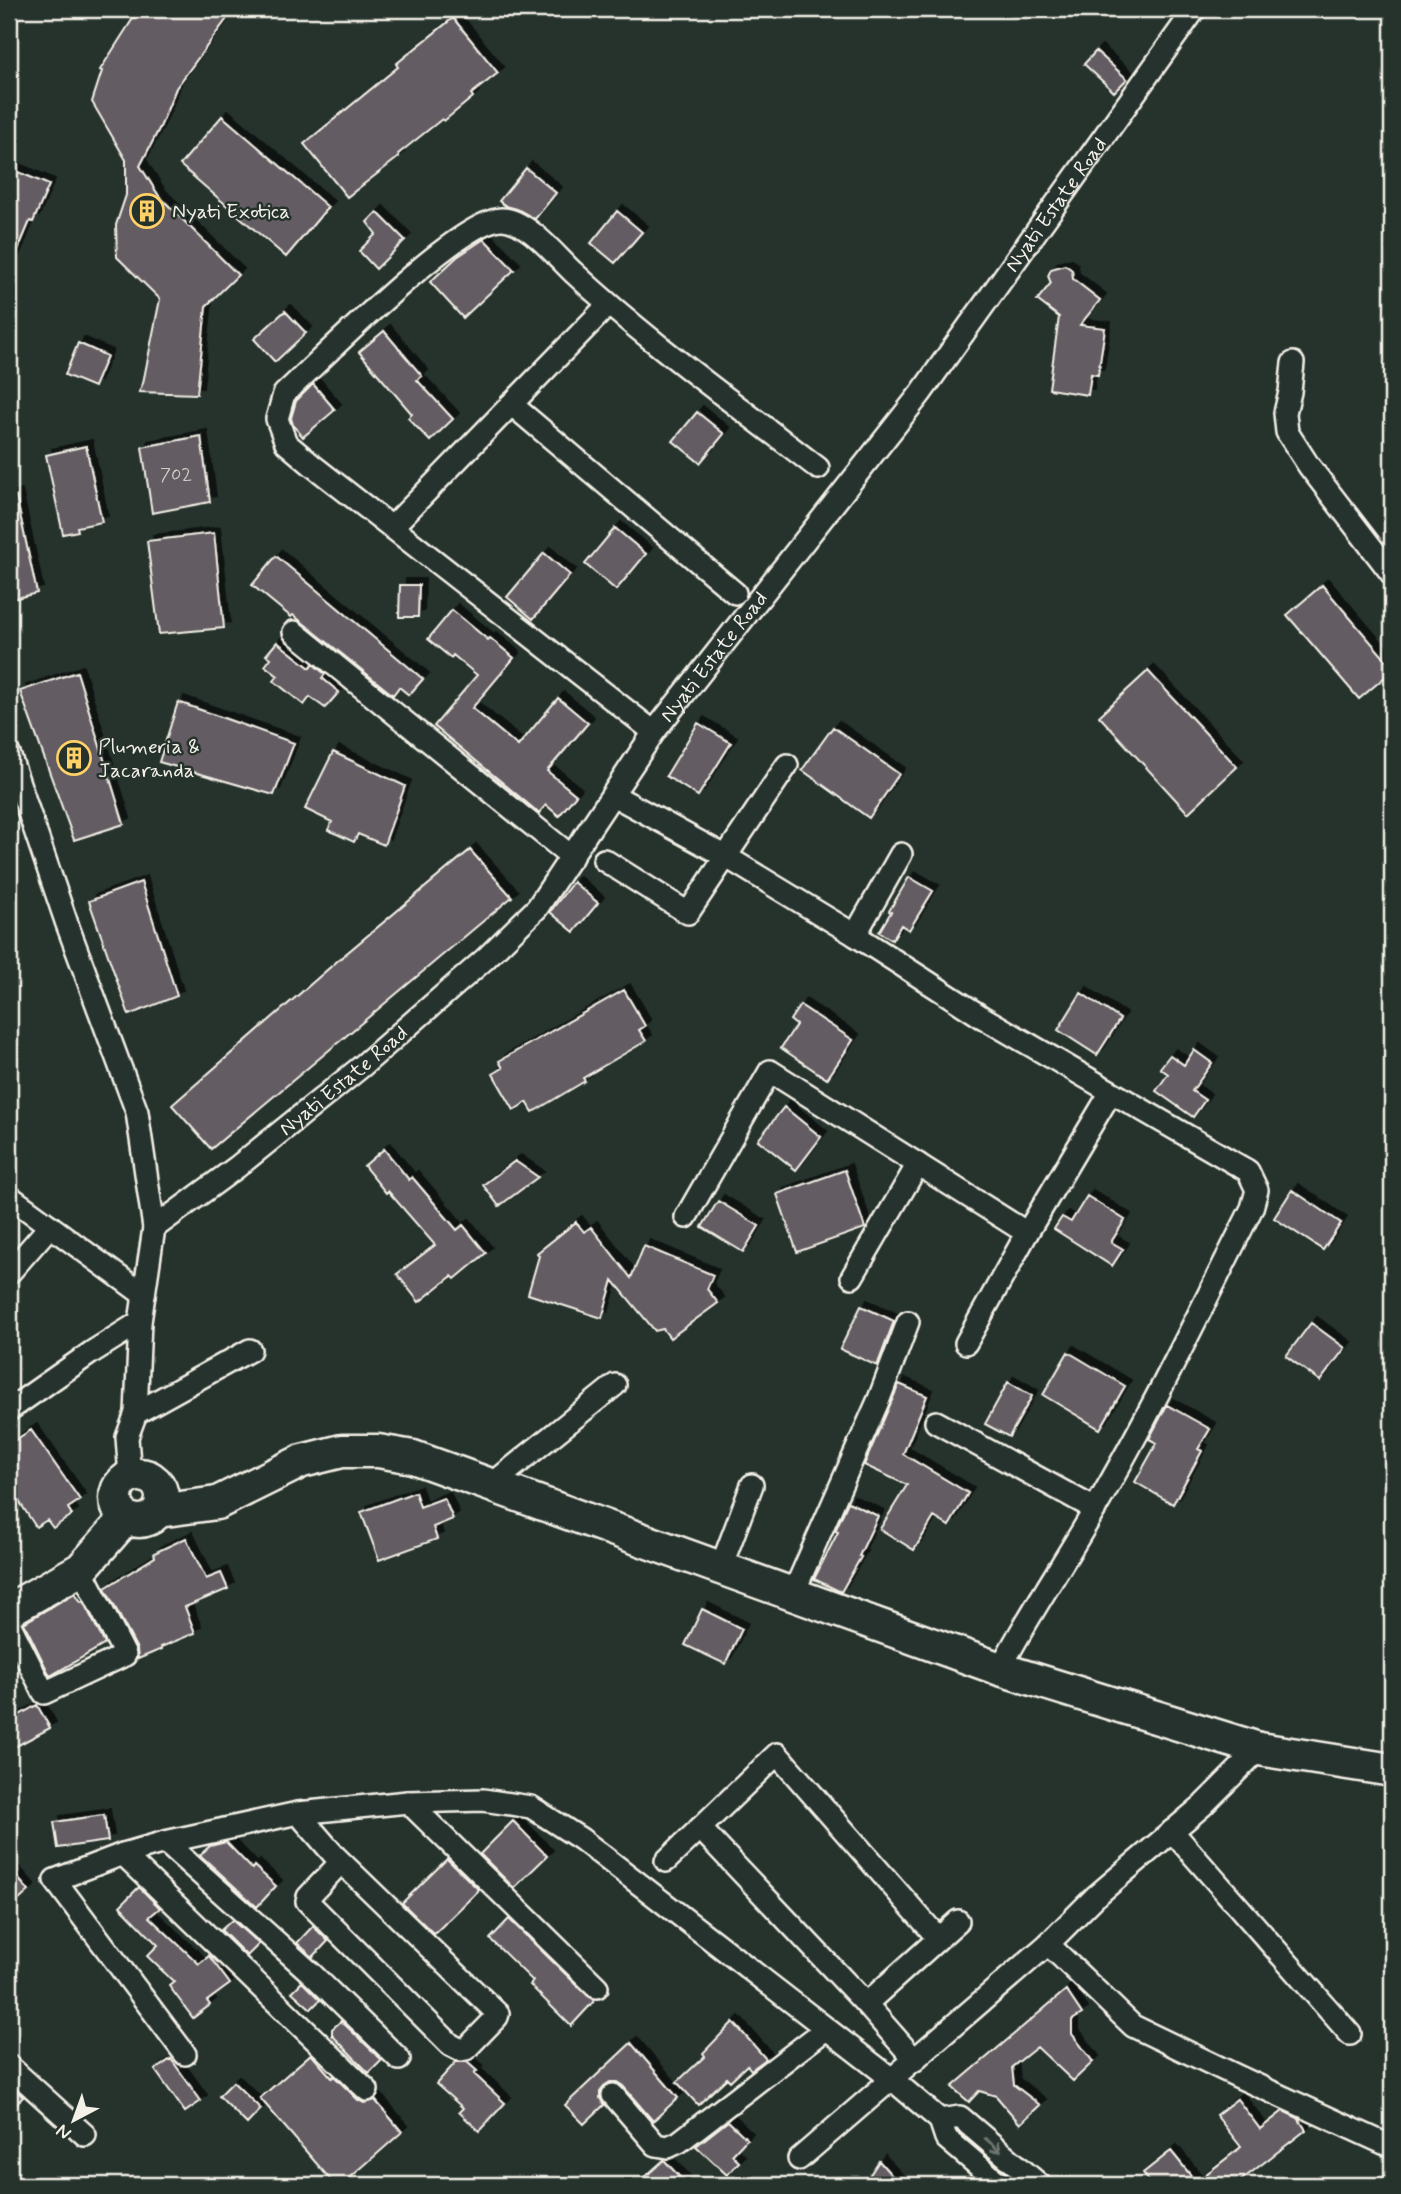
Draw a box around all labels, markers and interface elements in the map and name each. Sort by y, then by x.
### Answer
street label: Nyati Estate Road [999,132,1114,278]
building icon: Nyati Exotica [128,192,166,230]
place label: Nyati Exotica [172,198,290,226]
house number: 702 [160,463,192,487]
street label: Nyati Estate Road [654,586,775,728]
place label: Plumeria & Jacaranda [98,733,200,785]
building icon: Plumeria & Jacaranda [55,739,93,777]
street label: Nyati Estate Road [273,1019,414,1143]
north arrow [38,2086,108,2156]
text: N [51,2118,77,2145]
one-way arrow [983,2137,1001,2153]

